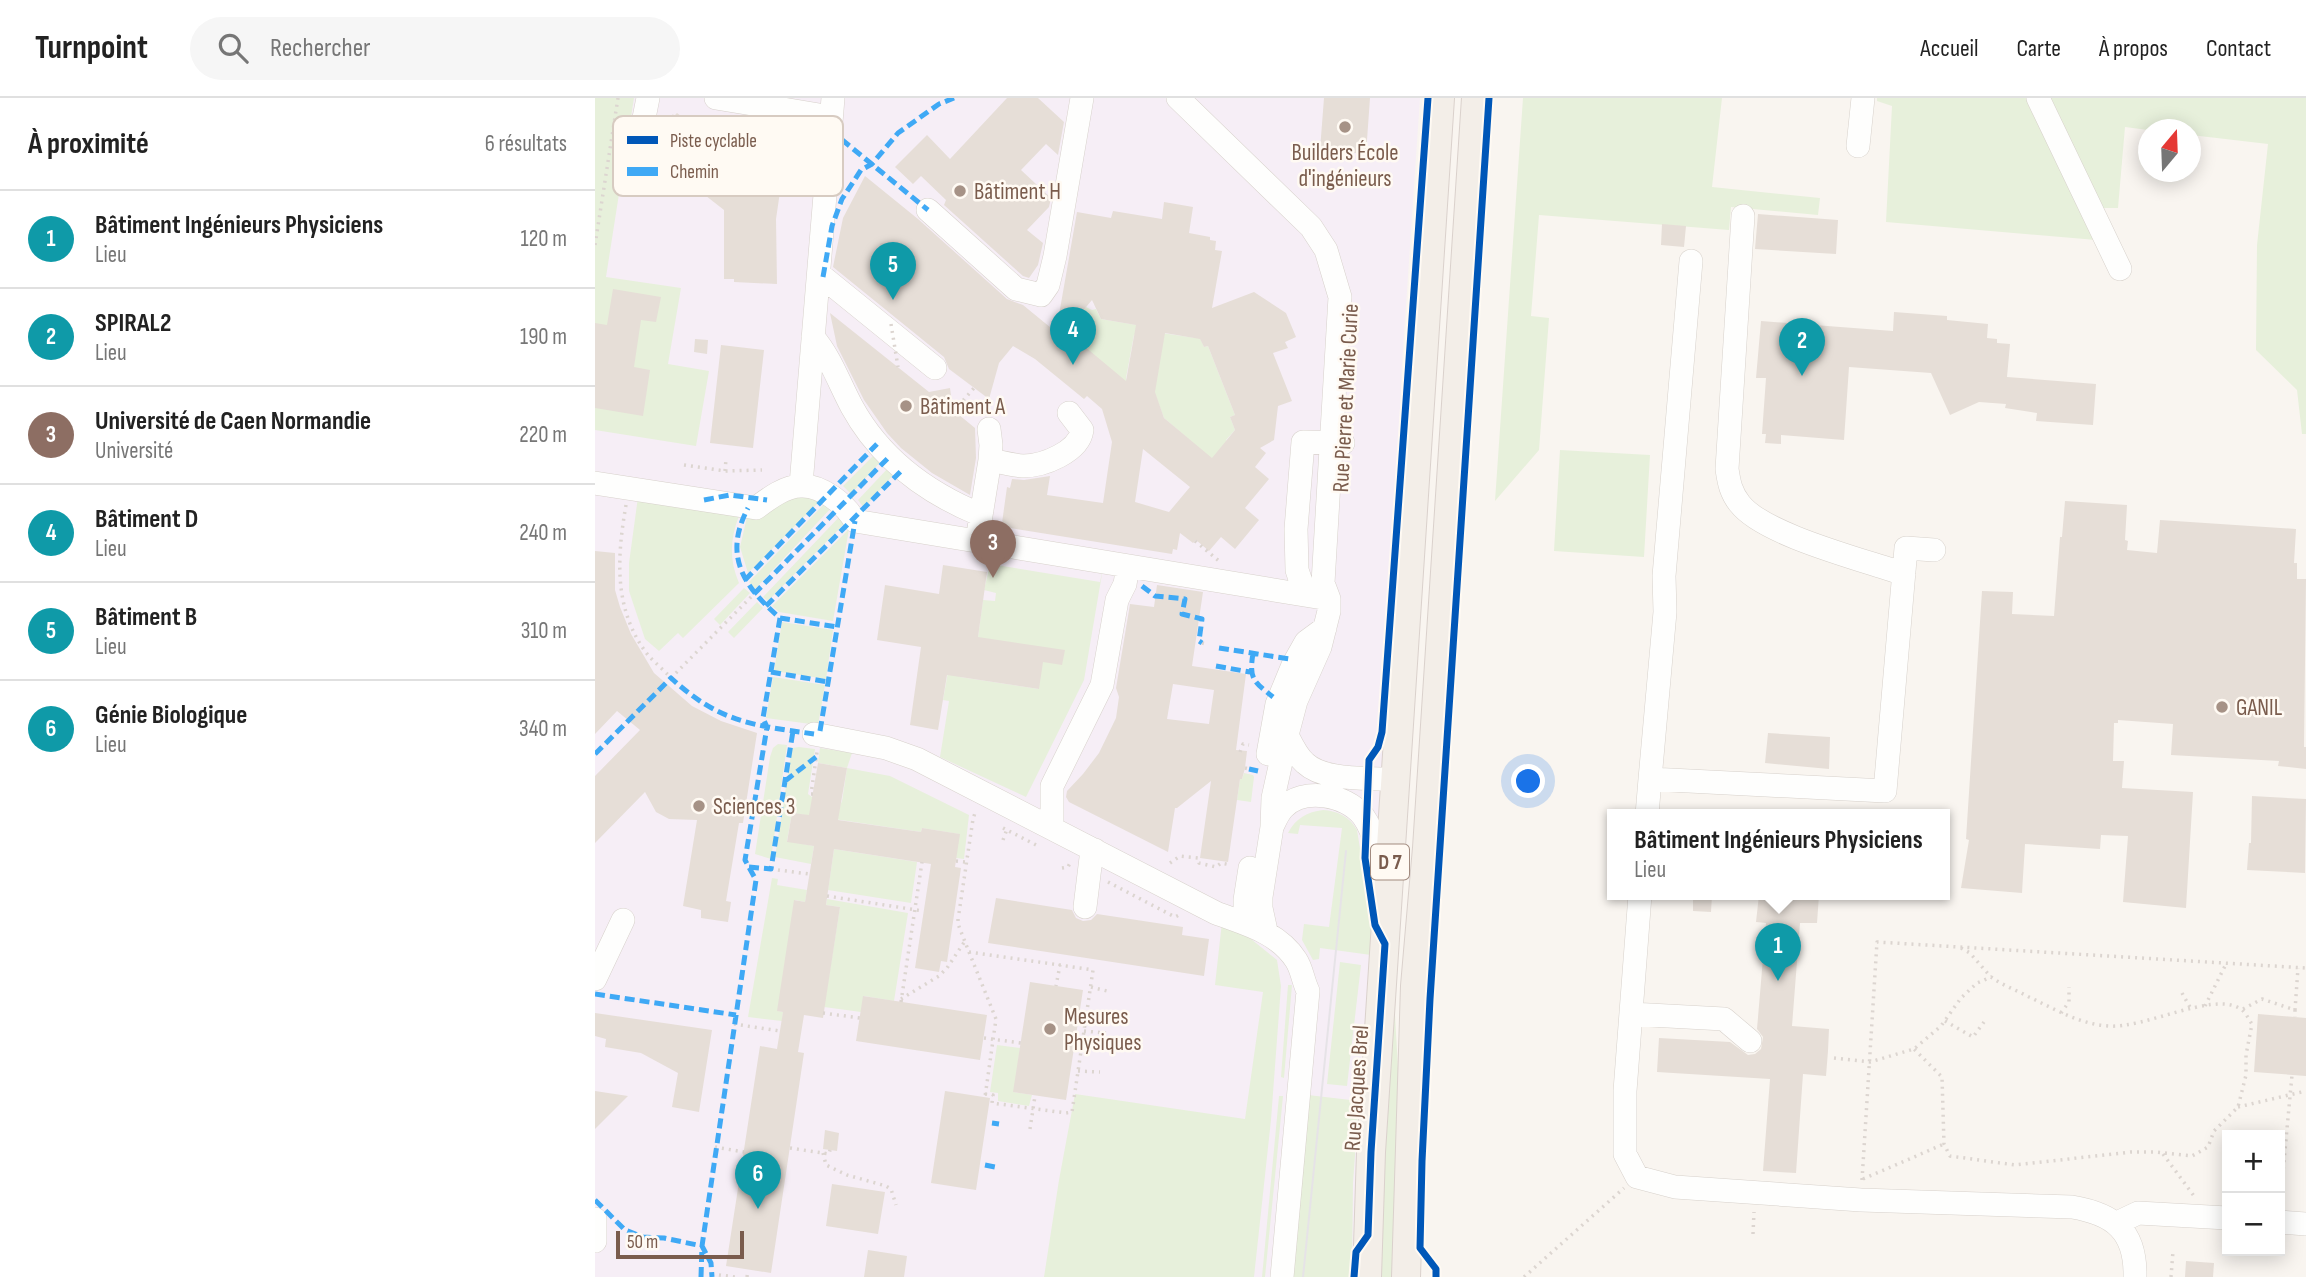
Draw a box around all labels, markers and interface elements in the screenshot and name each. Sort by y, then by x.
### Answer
search box [190,17,680,80]
text: Turnpoint [35,28,148,68]
icon: search [214,29,252,67]
text: Rechercher [270,33,371,64]
text: Accueil [1920,34,1979,63]
text: Carte [2017,34,2061,63]
text: À propos [2099,34,2168,63]
text: Contact [2206,34,2271,63]
legend [613,116,843,196]
marker: Builders École d'ingénieurs [1337,119,1353,135]
north arrow [2138,119,2201,182]
text: À proximité [28,126,149,162]
text: 6 résultats [485,130,567,158]
text: Piste cyclable [670,130,757,153]
place label: Builders École d'ingénieurs [1292,139,1398,193]
text: Chemin [670,161,719,184]
place label: Bâtiment H [974,178,1061,206]
marker: Bâtiment H [952,183,968,199]
text: Bâtiment Ingénieurs Physiciens [95,210,383,241]
text: 1 [46,225,56,253]
text: 120 m [521,225,567,253]
text: Lieu [95,241,127,269]
pin: 5 [870,242,916,300]
street label: Rue Pierre et Marie Curie [1327,303,1365,493]
pin: 4 [1050,307,1096,365]
text: SPIRAL2 [95,308,171,339]
pin: 2 [1779,318,1825,376]
text: 2 [46,323,56,351]
text: 190 m [520,323,567,351]
text: Lieu [95,339,127,367]
place label: Bâtiment A [920,393,1005,421]
marker: Bâtiment A [898,398,914,414]
text: Université de Caen Normandie [95,406,371,437]
text: 3 [46,421,56,449]
text: 220 m [519,421,567,449]
text: Université [95,437,173,465]
text: Bâtiment D [95,504,198,535]
text: 4 [46,519,56,547]
text: 240 m [519,519,567,547]
pin: 3 [970,520,1016,578]
text: Lieu [95,535,127,563]
text: Bâtiment B [95,602,197,633]
text: 5 [46,617,56,645]
text: 310 m [521,617,567,645]
text: Lieu [95,633,127,661]
place label: GANIL [2236,694,2283,722]
marker: GANIL [2214,699,2230,715]
text: Génie Biologique [95,700,247,731]
text: 6 [46,715,56,743]
text: 340 m [519,715,567,743]
text: Lieu [95,731,127,759]
your location [1511,764,1545,798]
place label: Sciences 3 [713,793,795,821]
marker: Sciences 3 [691,798,707,814]
popup [1607,809,1950,900]
text: Bâtiment Ingénieurs Physiciens [1634,825,1923,856]
road number: D 7 [1371,844,1409,880]
text: Lieu [1634,856,1666,884]
pin: 1 [1755,923,1801,981]
place label: Mesures Physiques [1064,1003,1142,1057]
marker: Mesures Physiques [1042,1021,1058,1037]
street label: Rue Jacques Brel [1339,1024,1375,1152]
map controls [2222,1130,2285,1256]
button: + [2222,1130,2285,1193]
pin: 6 [735,1151,781,1209]
button: − [2222,1193,2285,1256]
scale bar [616,1228,744,1260]
text: 50 m [627,1231,658,1254]

